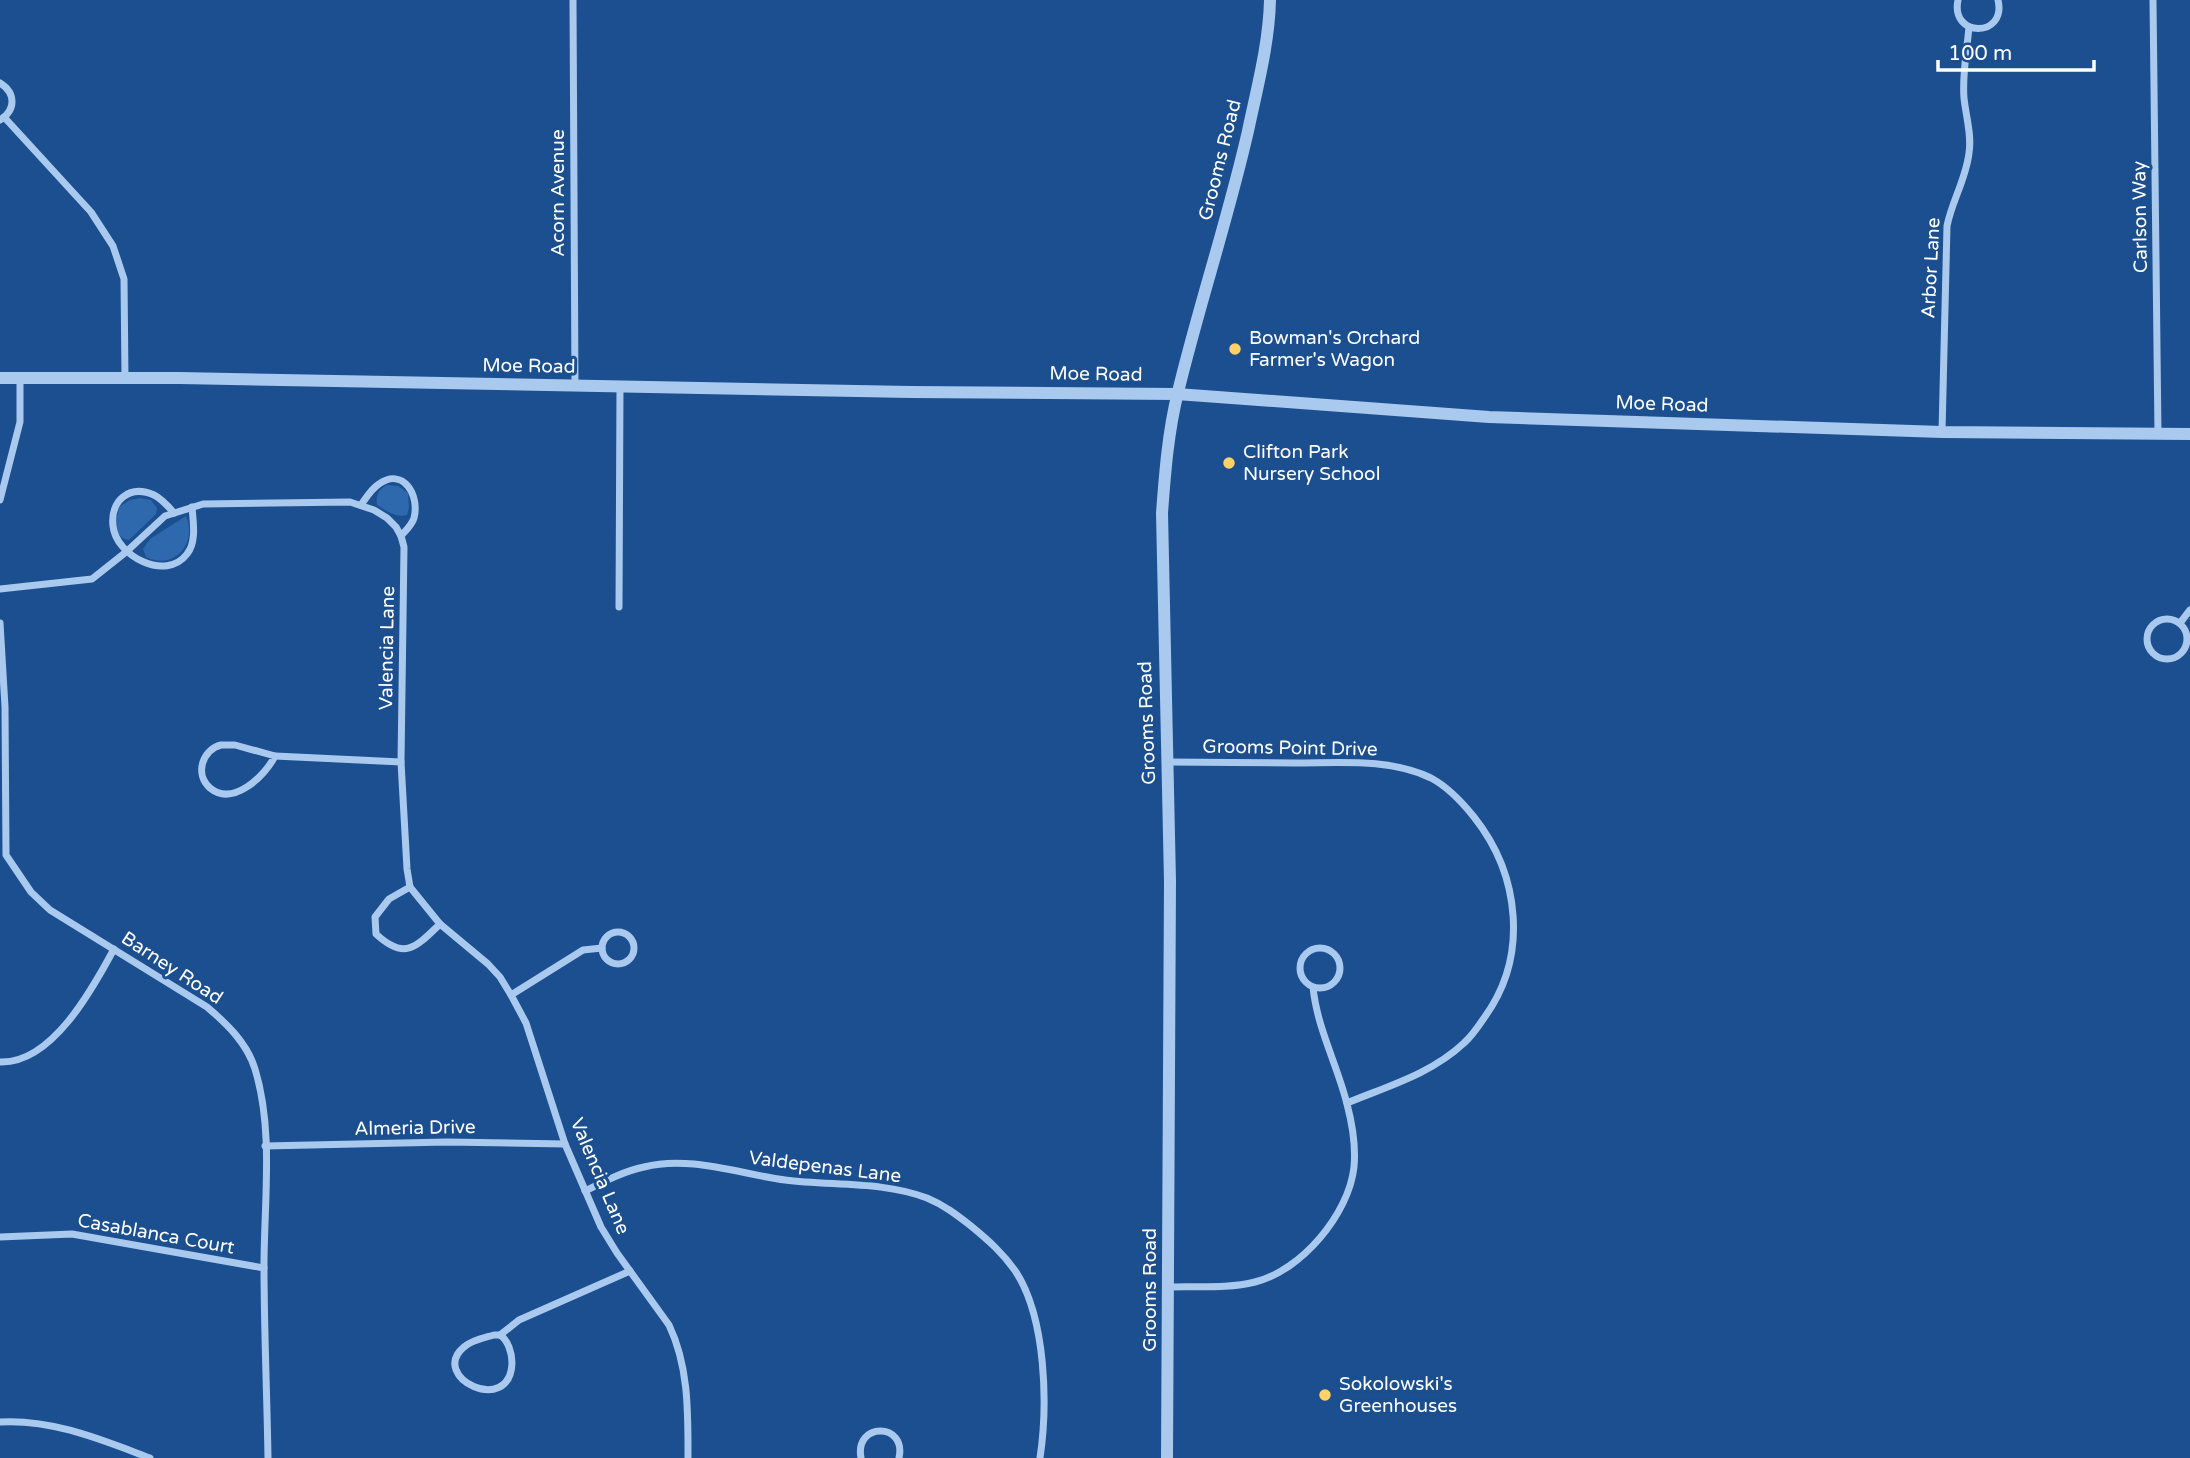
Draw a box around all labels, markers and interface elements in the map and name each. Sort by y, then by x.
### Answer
scale bar [1938,28,2094,72]
text: 100 m [1948,41,2012,66]
street label: Grooms Road [1194,97,1246,223]
street label: Acorn Avenue [547,129,569,257]
street label: Carlson Way [2128,161,2152,273]
street label: Arbor Lane [1917,217,1945,319]
place label: Bowman's Orchard Farmer's Wagon [1249,327,1420,371]
marker: Bowman's Orchard Farmer's Wagon [1227,341,1243,357]
street label: Moe Road [482,354,576,378]
street label: Moe Road [1049,362,1143,386]
street label: Moe Road [1615,391,1709,417]
place label: Clifton Park Nursery School [1243,441,1380,485]
marker: Clifton Park Nursery School [1221,455,1237,471]
street label: Valencia Lane [375,586,399,710]
street label: Grooms Road [1134,661,1160,785]
street label: Grooms Point Drive [1202,735,1378,761]
street label: Barney Road [117,927,227,1009]
street label: Valencia Lane [566,1114,634,1238]
street label: Almeria Drive [354,1116,476,1140]
street label: Valdepenas Lane [748,1147,902,1187]
street label: Casablanca Court [76,1209,236,1259]
street label: Grooms Road [1139,1228,1161,1352]
place label: Sokolowski's Greenhouses [1339,1373,1457,1417]
marker: Sokolowski's Greenhouses [1317,1387,1333,1403]

